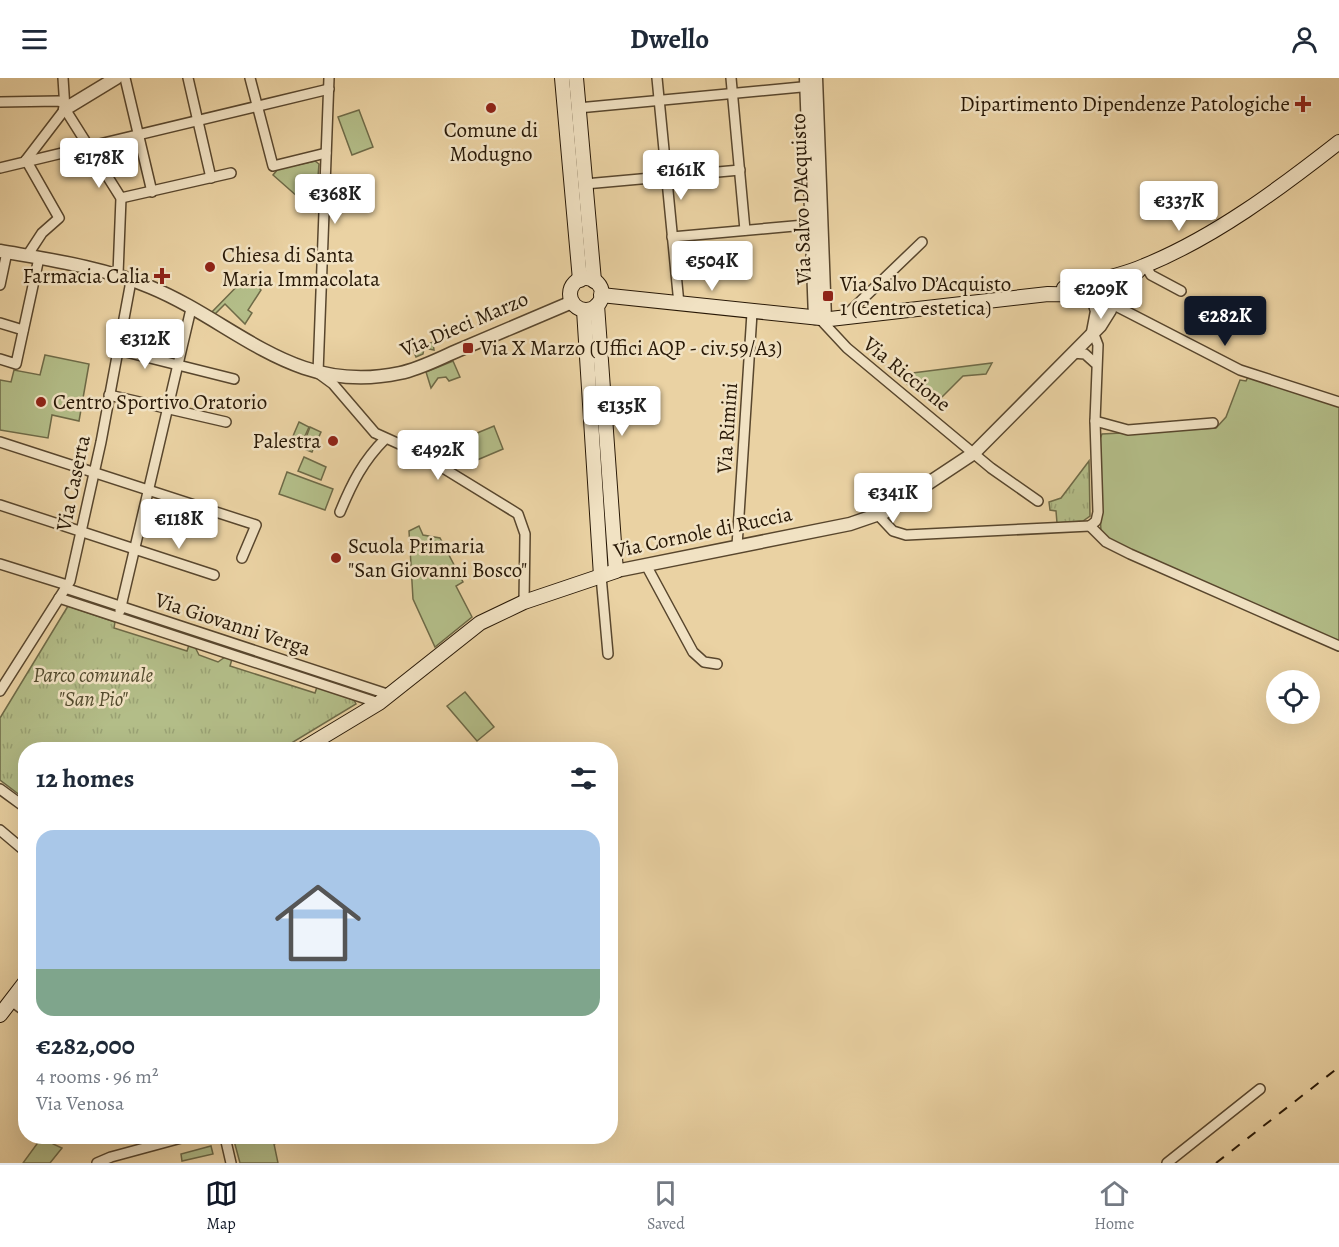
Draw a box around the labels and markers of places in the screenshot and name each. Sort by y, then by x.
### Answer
place label: Dipartimento Dipendenze Patologiche [960,90,1290,118]
marker: Dipartimento Dipendenze Patologiche [1294,95,1312,113]
marker: Comune di Modugno [484,101,498,115]
place label: Comune di Modugno [444,116,538,168]
pin: €178K [57,138,141,189]
pin: €161K [639,150,723,201]
pin: €368K [293,174,377,225]
pin: €337K [1137,181,1221,232]
place label: Chiesa di Santa Maria Immacolata [222,241,380,293]
pin: €504K [670,241,754,292]
marker: Chiesa di Santa Maria Immacolata [203,260,217,274]
place label: Farmacia Calia [23,262,150,290]
marker: Farmacia Calia [155,269,169,283]
pin: €209K [1059,269,1143,320]
place label: Via Salvo D’Acquisto 1 (Centro estetica) [839,270,1011,322]
marker: Via Salvo D’Acquisto 1 (Centro estetica) [821,289,835,303]
pin: €282K [1183,296,1267,347]
pin: €312K [103,319,187,370]
place label: Via X Marzo (Uffici AQP - civ.59/A3) [479,334,782,362]
marker: Via X Marzo (Uffici AQP - civ.59/A3) [461,341,475,355]
pin: €135K [580,386,664,437]
place label: Centro Sportivo Oratorio [53,388,267,416]
marker: Centro Sportivo Oratorio [34,395,48,409]
place label: Palestra [253,427,321,455]
pin: €492K [396,430,480,481]
marker: Palestra [326,434,340,448]
pin: €341K [851,473,935,524]
pin: €118K [137,499,221,550]
place label: Scuola Primaria "San Giovanni Bosco" [348,532,527,584]
marker: Scuola Primaria "San Giovanni Bosco" [329,551,343,565]

